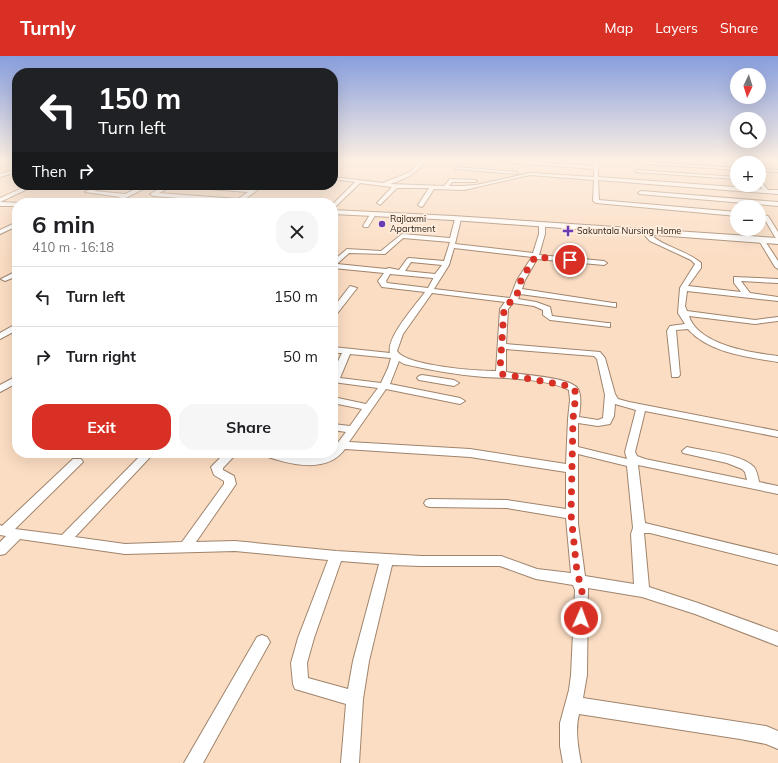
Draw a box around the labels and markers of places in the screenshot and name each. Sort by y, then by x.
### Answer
place label: Rajlaxmi Apartment [390,213,435,234]
marker: Rajlaxmi Apartment [377,219,387,229]
marker: Sakuntala Nursing Home [562,225,574,237]
place label: Sakuntala Nursing Home [577,225,681,236]
pin [553,243,587,277]

